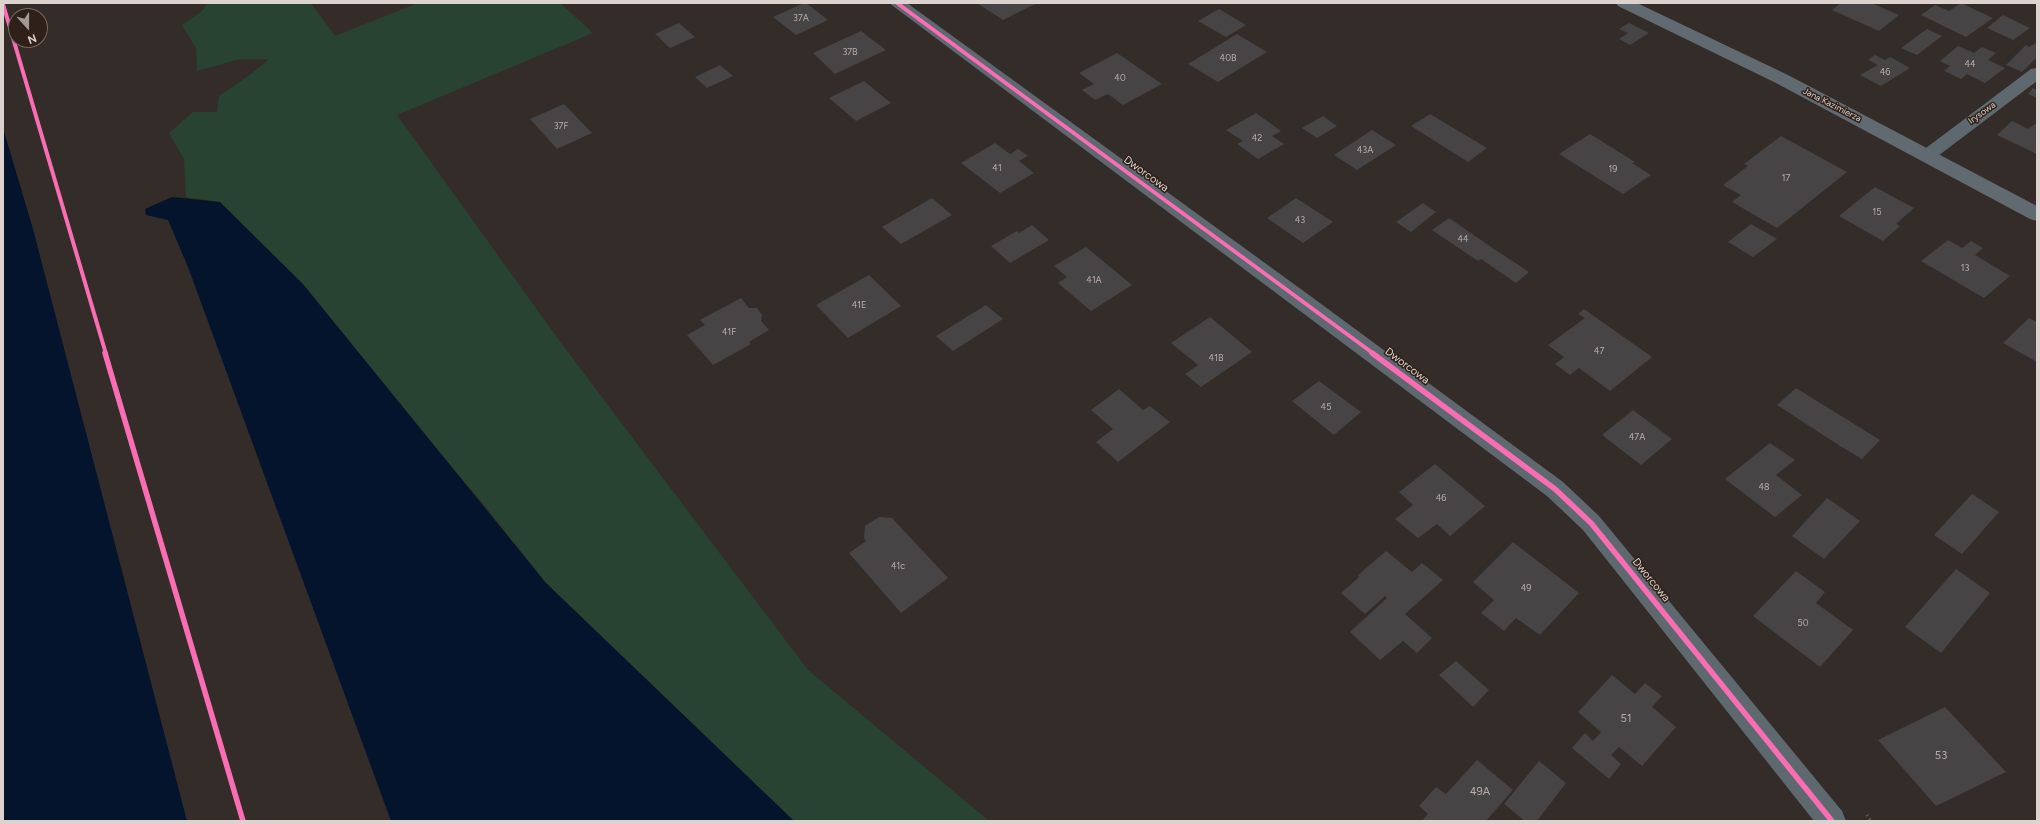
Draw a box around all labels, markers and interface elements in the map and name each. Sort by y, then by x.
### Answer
north arrow [8,8,48,48]
house number: 37A [793,13,809,23]
text: N [26,31,38,46]
house number: 37B [842,47,858,57]
house number: 40B [1220,53,1236,63]
house number: 44 [1964,59,1976,69]
house number: 46 [1880,67,1890,77]
house number: 40 [1114,73,1126,83]
street label: Jana Kazimierza [1801,86,1863,124]
street label: Irysowa [1966,100,1998,126]
house number: 37F [554,121,568,131]
house number: 42 [1252,133,1262,143]
house number: 43A [1357,145,1373,155]
street label: Dworcowa [1121,153,1171,195]
house number: 41 [992,163,1002,173]
house number: 19 [1609,164,1617,174]
house number: 17 [1782,173,1790,183]
house number: 15 [1873,207,1881,217]
house number: 43 [1295,215,1305,225]
house number: 44 [1457,234,1469,244]
house number: 13 [1961,263,1969,273]
house number: 41A [1086,275,1102,285]
house number: 41E [852,300,866,310]
house number: 41F [722,327,736,337]
street label: Dworcowa [1382,345,1432,387]
house number: 47 [1594,346,1604,356]
house number: 41B [1209,353,1223,363]
house number: 45 [1321,402,1331,412]
house number: 47A [1629,432,1645,442]
house number: 48 [1758,482,1770,492]
house number: 46 [1436,493,1446,503]
street label: Dworcowa [1629,555,1673,605]
house number: 41c [891,561,905,571]
house number: 49 [1521,583,1531,593]
house number: 50 [1798,618,1808,628]
house number: 51 [1621,712,1631,726]
house number: 53 [1935,749,1947,763]
house number: 49A [1470,785,1490,799]

